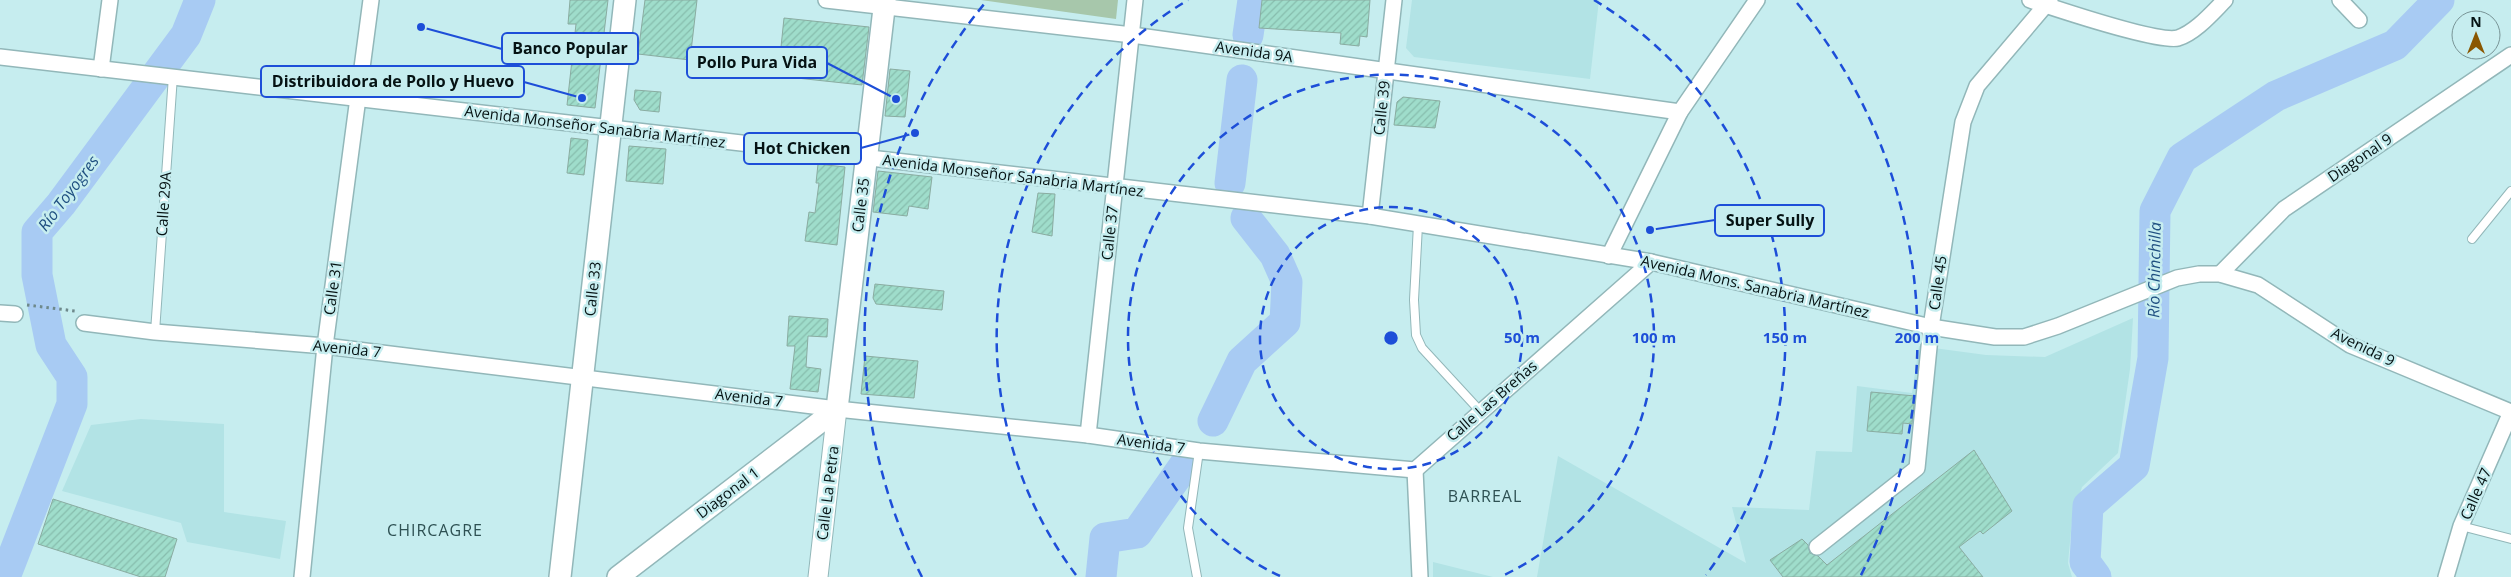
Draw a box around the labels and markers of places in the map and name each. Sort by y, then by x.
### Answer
callout: Banco Popular [502,33,638,64]
callout: Pollo Pura Vida [687,47,827,78]
callout: Distribuidora de Pollo y Huevo [261,66,524,97]
callout: Hot Chicken [744,133,861,164]
callout: Super Sully [1715,205,1824,236]
centre of rings [1382,329,1400,347]

